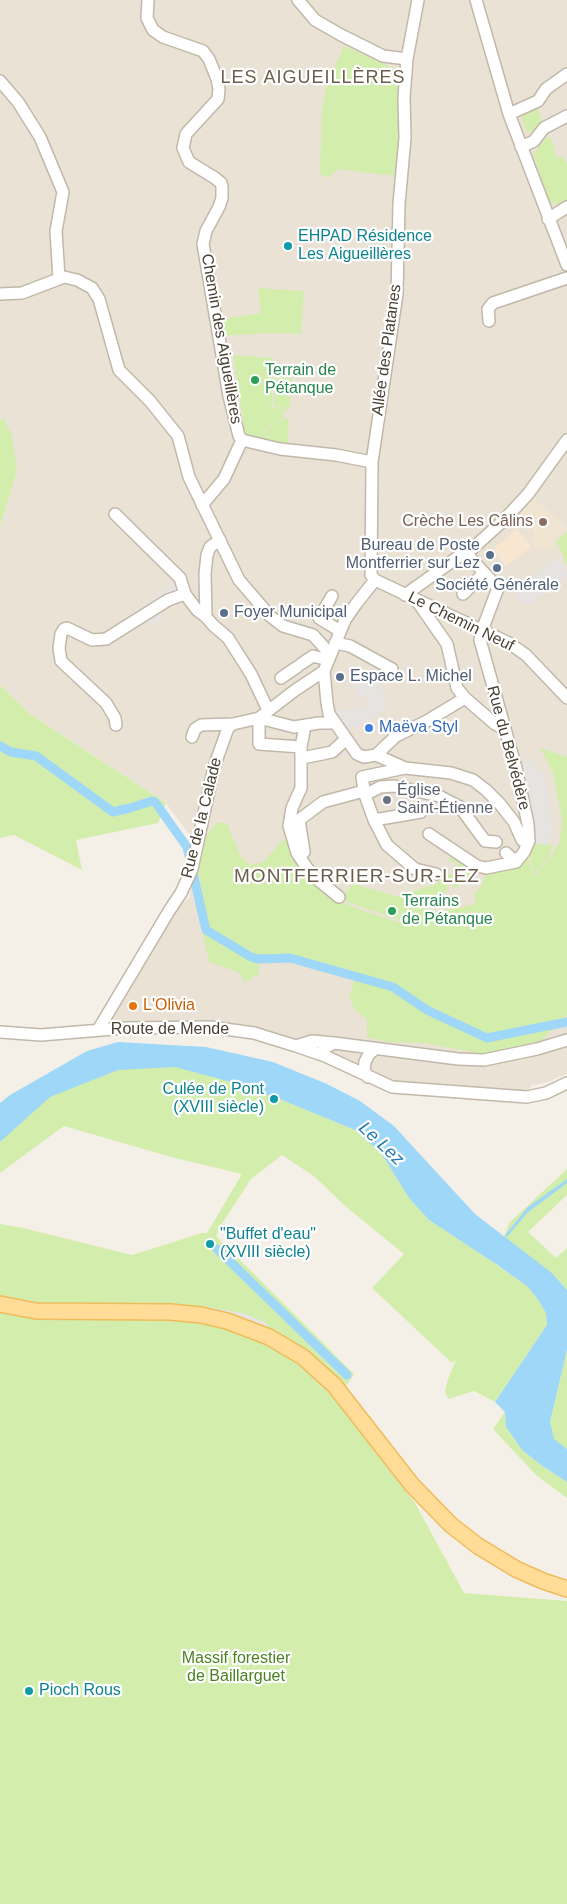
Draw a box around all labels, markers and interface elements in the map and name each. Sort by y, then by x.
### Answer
district label: LES AIGUEILLÈRES [218,67,408,89]
place label: EHPAD Résidence Les Aigueillères [298,227,432,265]
marker: EHPAD Résidence Les Aigueillères [282,240,294,252]
street label: Chemin des Aigueillères [197,252,245,426]
street label: Allée des Platanes [368,283,406,417]
place label: Terrain de Pétanque [265,361,336,399]
marker: Terrain de Pétanque [249,374,261,386]
place label: Crèche Les Câlins [402,512,533,532]
marker: Crèche Les Câlins [537,516,549,528]
place label: Bureau de Poste Montferrier sur Lez [346,536,480,574]
marker: Bureau de Poste Montferrier sur Lez [484,549,496,561]
marker: Société Générale [491,562,503,574]
place label: Société Générale [435,576,559,596]
street label: Le Chemin Neuf [405,588,517,656]
place label: Foyer Municipal [234,603,347,623]
marker: Foyer Municipal [218,607,230,619]
place label: Espace L. Michel [350,667,472,687]
marker: Espace L. Michel [334,671,346,683]
street label: Rue du Belvédère [482,684,534,812]
place label: Maëva Styl [379,718,458,738]
marker: Maëva Styl [363,722,375,734]
street label: Rue de la Calade [178,756,226,880]
place label: Église Saint-Étienne [397,781,493,819]
marker: Église Saint-Étienne [381,794,393,806]
district label: MONTFERRIER-SUR-LEZ [232,866,482,888]
place label: Terrains de Pétanque [402,892,493,930]
marker: Terrains de Pétanque [386,905,398,917]
place label: L'Olivia [143,996,195,1016]
marker: L'Olivia [127,1000,139,1012]
street label: Route de Mende [111,1020,229,1040]
place label: Culée de Pont (XVIII siècle) [163,1080,264,1118]
marker: Culée de Pont (XVIII siècle) [268,1093,280,1105]
water label: Le Lez [354,1118,408,1170]
place label: "Buffet d'eau" (XVIII siècle) [220,1225,316,1263]
marker: "Buffet d'eau" (XVIII siècle) [204,1238,216,1250]
park label: Massif forestier de Baillarguet [182,1649,290,1687]
place label: Pioch Rous [39,1681,121,1701]
marker: Pioch Rous [23,1685,35,1697]

